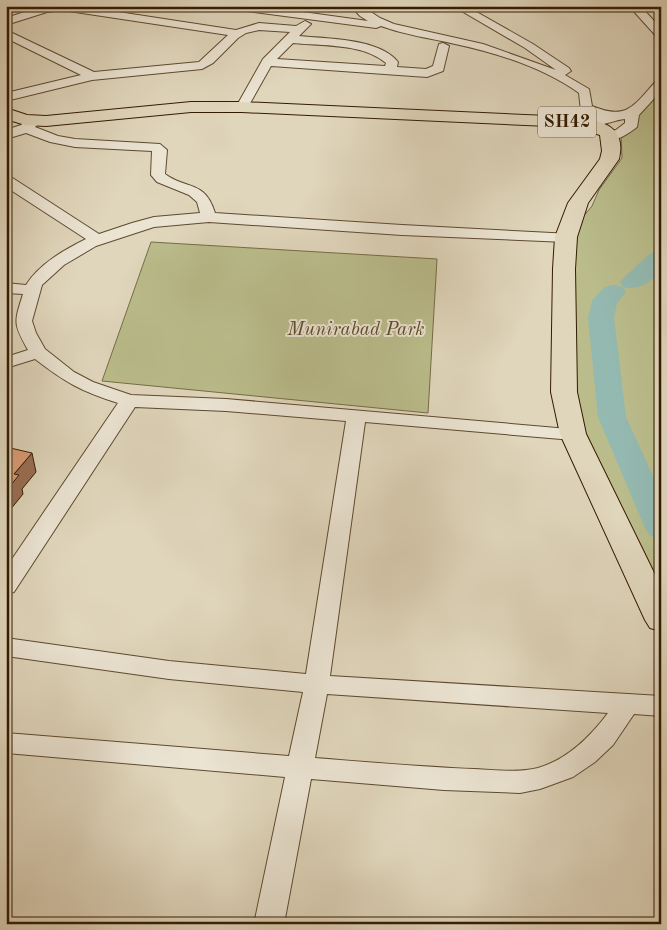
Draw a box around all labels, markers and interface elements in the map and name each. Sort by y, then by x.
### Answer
road number: SH42 [538,106,596,138]
park label: Munirabad Park [286,321,425,340]

